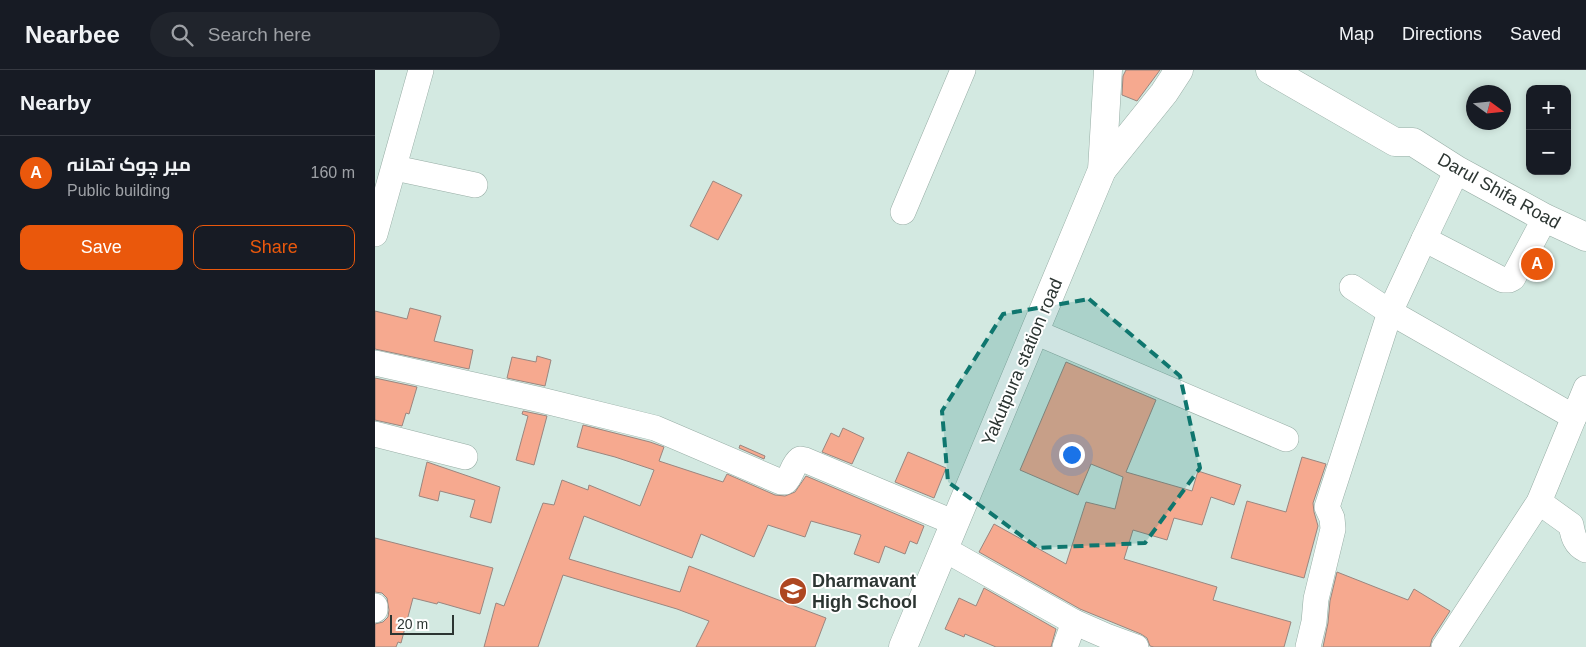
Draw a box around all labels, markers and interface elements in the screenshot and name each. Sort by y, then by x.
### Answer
search box [150,12,500,57]
text: Nearbee [25,21,120,48]
icon: search [168,21,196,49]
text: Search here [208,24,311,45]
text: Map [1339,24,1374,44]
text: Directions [1402,24,1482,44]
text: Saved [1510,24,1561,44]
north arrow [1466,85,1511,130]
map controls [1526,85,1571,175]
button: + [1526,85,1571,130]
text: Nearby [20,91,91,114]
button: − [1526,130,1571,175]
street label: Darul Shifa Road [1434,149,1564,233]
text: میر چوک تھانہ [67,154,191,175]
text: A [30,164,42,181]
text: 160 m [311,164,355,181]
text: Public building [67,182,170,199]
button: Save [20,225,183,270]
button: Share [193,225,355,270]
pin: A [1521,245,1553,283]
street label: Yakutpura station road [978,275,1066,449]
your location [1059,442,1085,468]
place label: Dharmavant High School [812,571,917,612]
school or university icon: Dharmavant High School [778,576,808,606]
scale bar [390,612,454,635]
text: 20 m [397,616,428,632]

